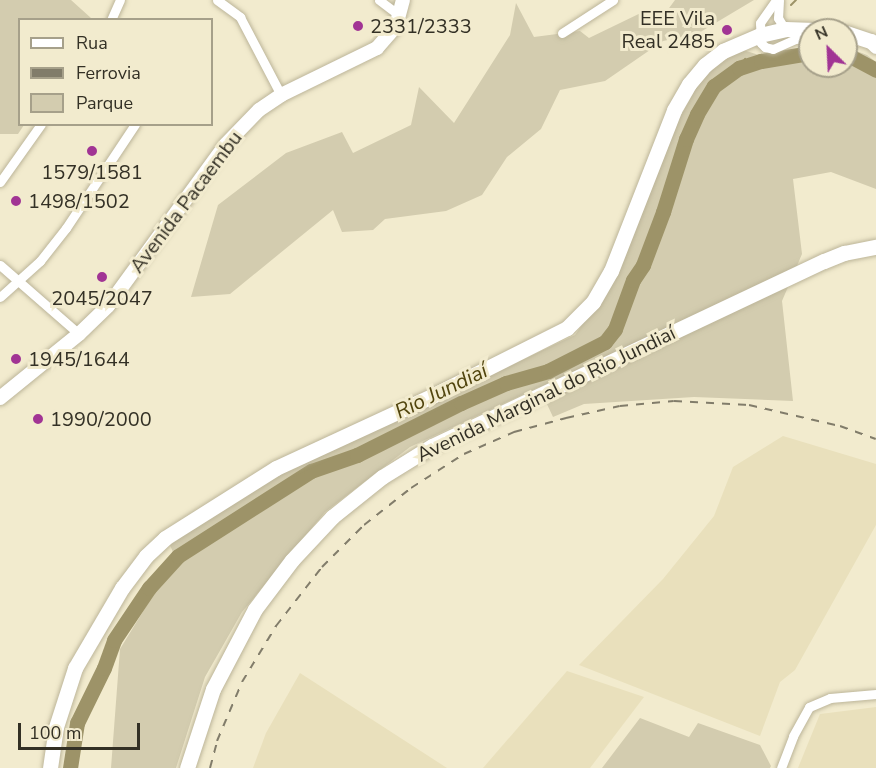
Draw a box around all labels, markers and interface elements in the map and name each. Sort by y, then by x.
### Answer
place label: EEE Vila Real 2485 [622,6,715,53]
place label: 2331/2333 [370,14,472,38]
legend [18,18,213,126]
north arrow [798,18,858,78]
marker: 2331/2333 [351,19,365,33]
text: N [812,21,831,46]
marker: EEE Vila Real 2485 [720,23,734,37]
text: Rua [76,31,108,55]
text: Ferrovia [76,61,141,85]
text: Parque [76,91,133,115]
street label: Avenida Pacaembu [125,126,247,278]
marker: 1579/1581 [85,144,99,158]
place label: 1579/1581 [41,160,143,184]
place label: 1498/1502 [28,189,130,213]
marker: 1498/1502 [9,194,23,208]
marker: 2045/2047 [95,270,109,284]
place label: 2045/2047 [51,286,153,310]
street label: Avenida Marginal do Rio Jundiaí [413,321,679,467]
place label: 1945/1644 [28,347,130,371]
marker: 1945/1644 [9,352,23,366]
water label: Rio Jundiaí [391,358,491,424]
place label: 1990/2000 [50,407,152,431]
marker: 1990/2000 [31,412,45,426]
scale bar [21,711,142,749]
text: 100 m [29,721,81,745]

